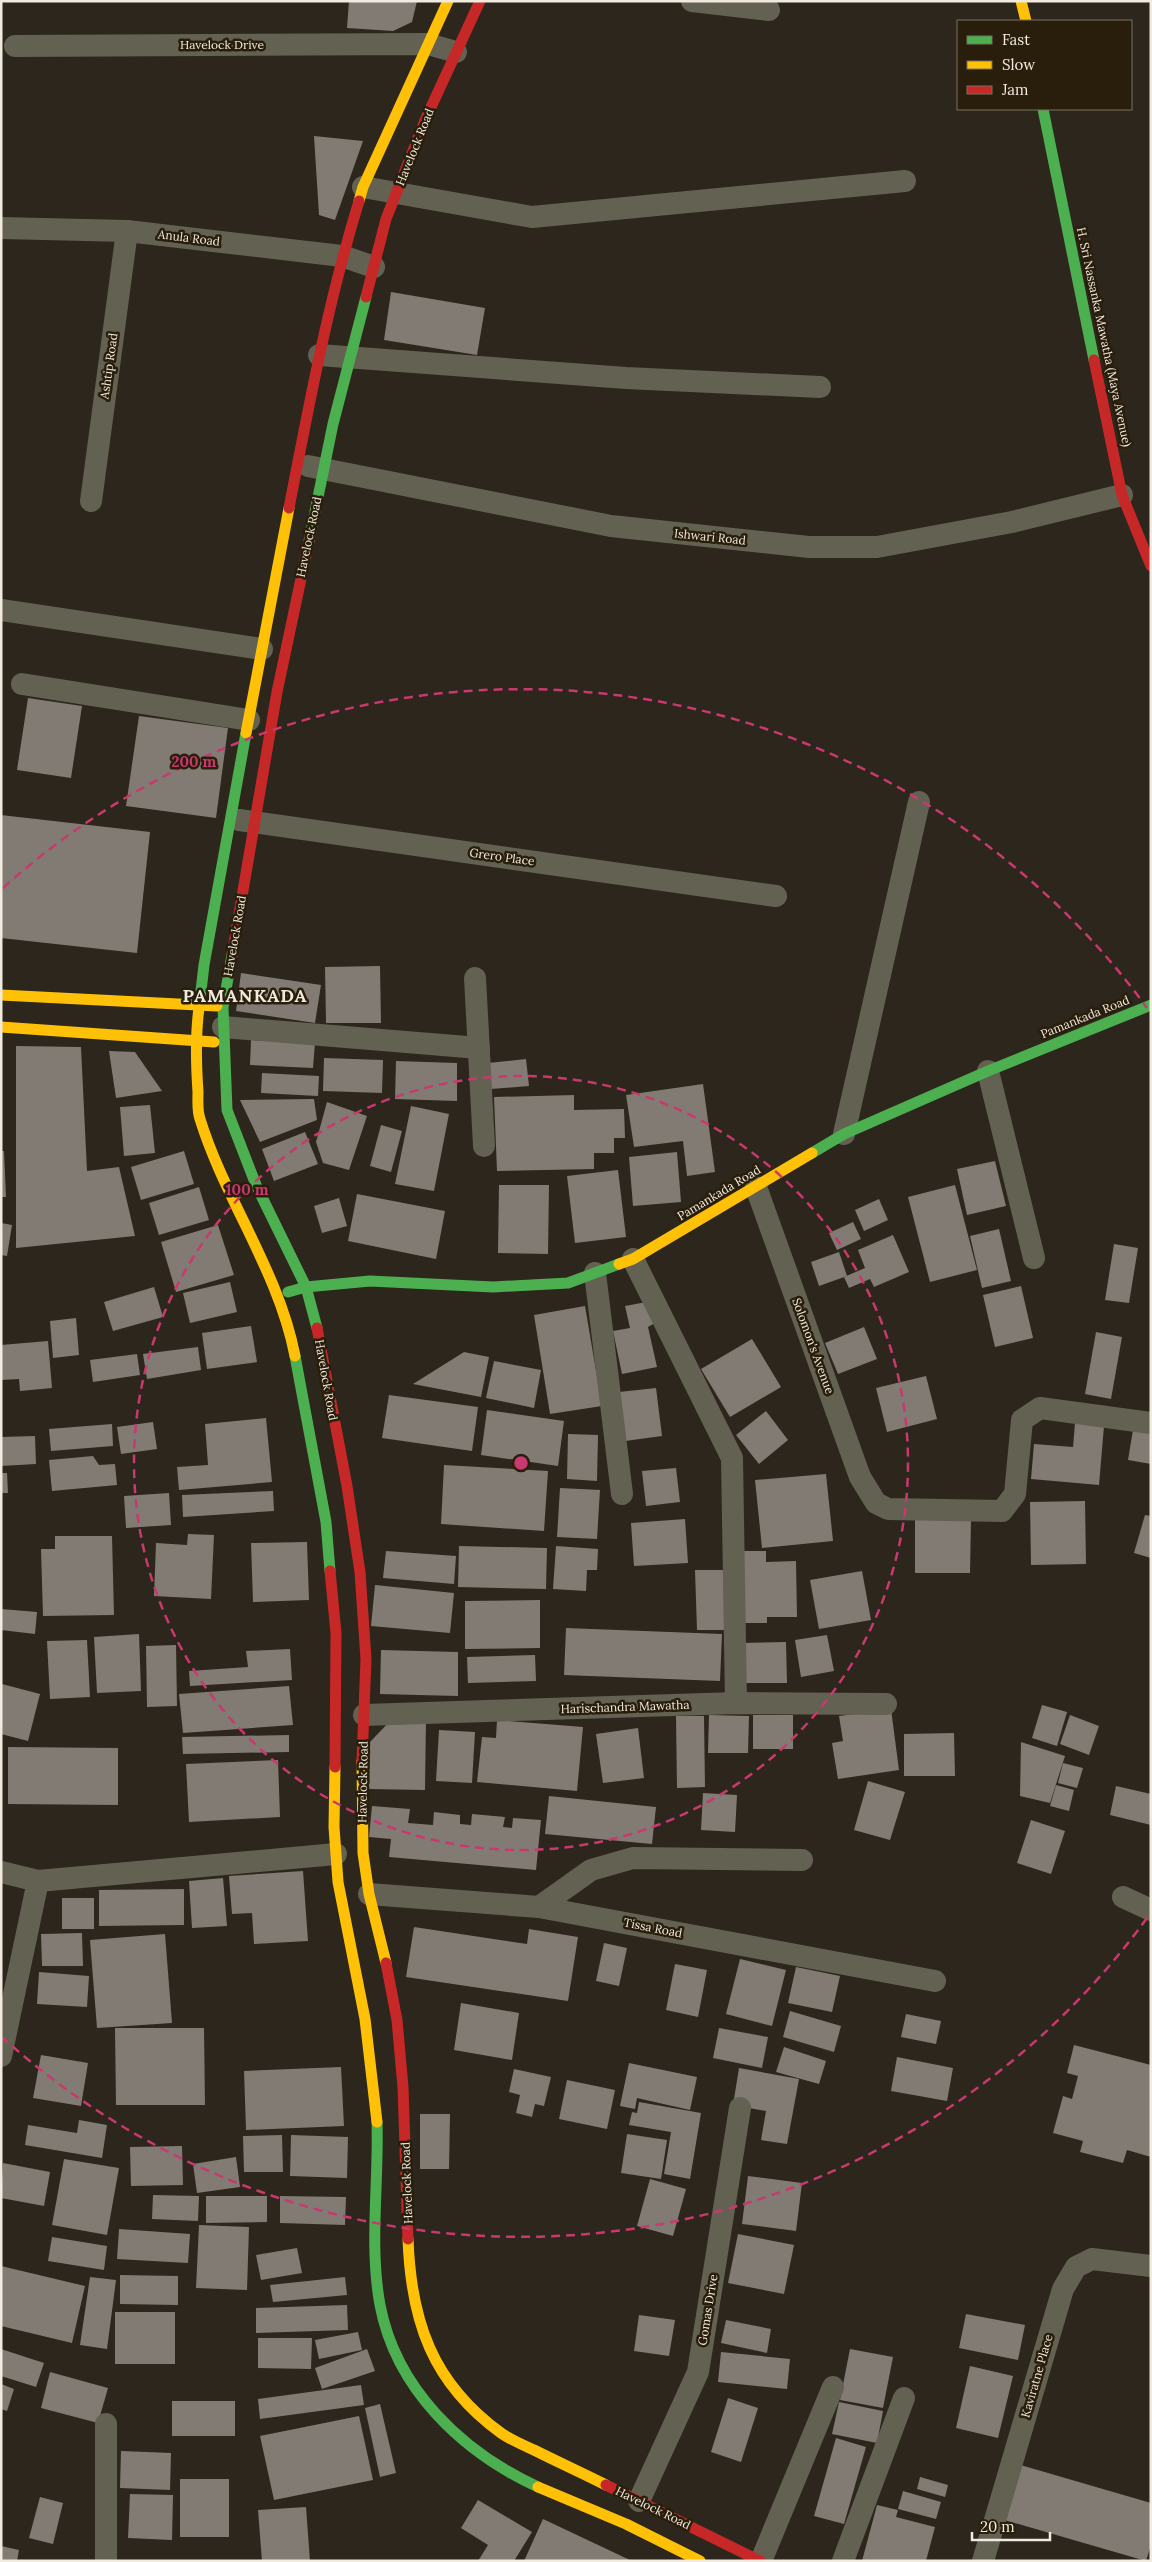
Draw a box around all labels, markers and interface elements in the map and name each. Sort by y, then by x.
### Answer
legend [957,20,1132,110]
text: Fast [1002,30,1030,49]
street label: Havelock Drive [180,37,265,52]
text: Slow [1002,55,1035,74]
text: Jam [1001,80,1029,99]
street label: Havelock Road [392,106,437,188]
street label: Anula Road [156,226,221,249]
street label: H. Sri Nassanka Mawatha (Maya Avenue) [1073,226,1135,448]
street label: Ashtip Road [96,332,121,401]
street label: Havelock Road [293,495,324,579]
street label: Ishwari Road [674,525,747,548]
text: 200 m [172,752,217,771]
street label: Grero Place [469,845,536,869]
street label: Havelock Road [220,894,249,978]
district label: PAMANKADA [183,984,308,1007]
street label: Pamankada Road [1038,992,1131,1041]
street label: Pamankada Road [674,1162,763,1223]
text: 100 m [226,1180,269,1199]
street label: Solomon's Avenue [789,1296,838,1396]
street label: Havelock Road [312,1338,341,1422]
centre of rings [512,1454,530,1472]
street label: Harischandra Mawatha [560,1697,690,1716]
street label: Havelock Road [354,1741,371,1823]
street label: Tissa Road [623,1914,684,1941]
street label: Havelock Road [398,2142,415,2224]
street label: Gomas Drive [694,2273,721,2347]
street label: Kaviratne Place [1017,2332,1056,2419]
street label: Havelock Road [613,2483,693,2532]
scale bar [972,2510,1050,2542]
text: 20 m [980,2517,1015,2536]

